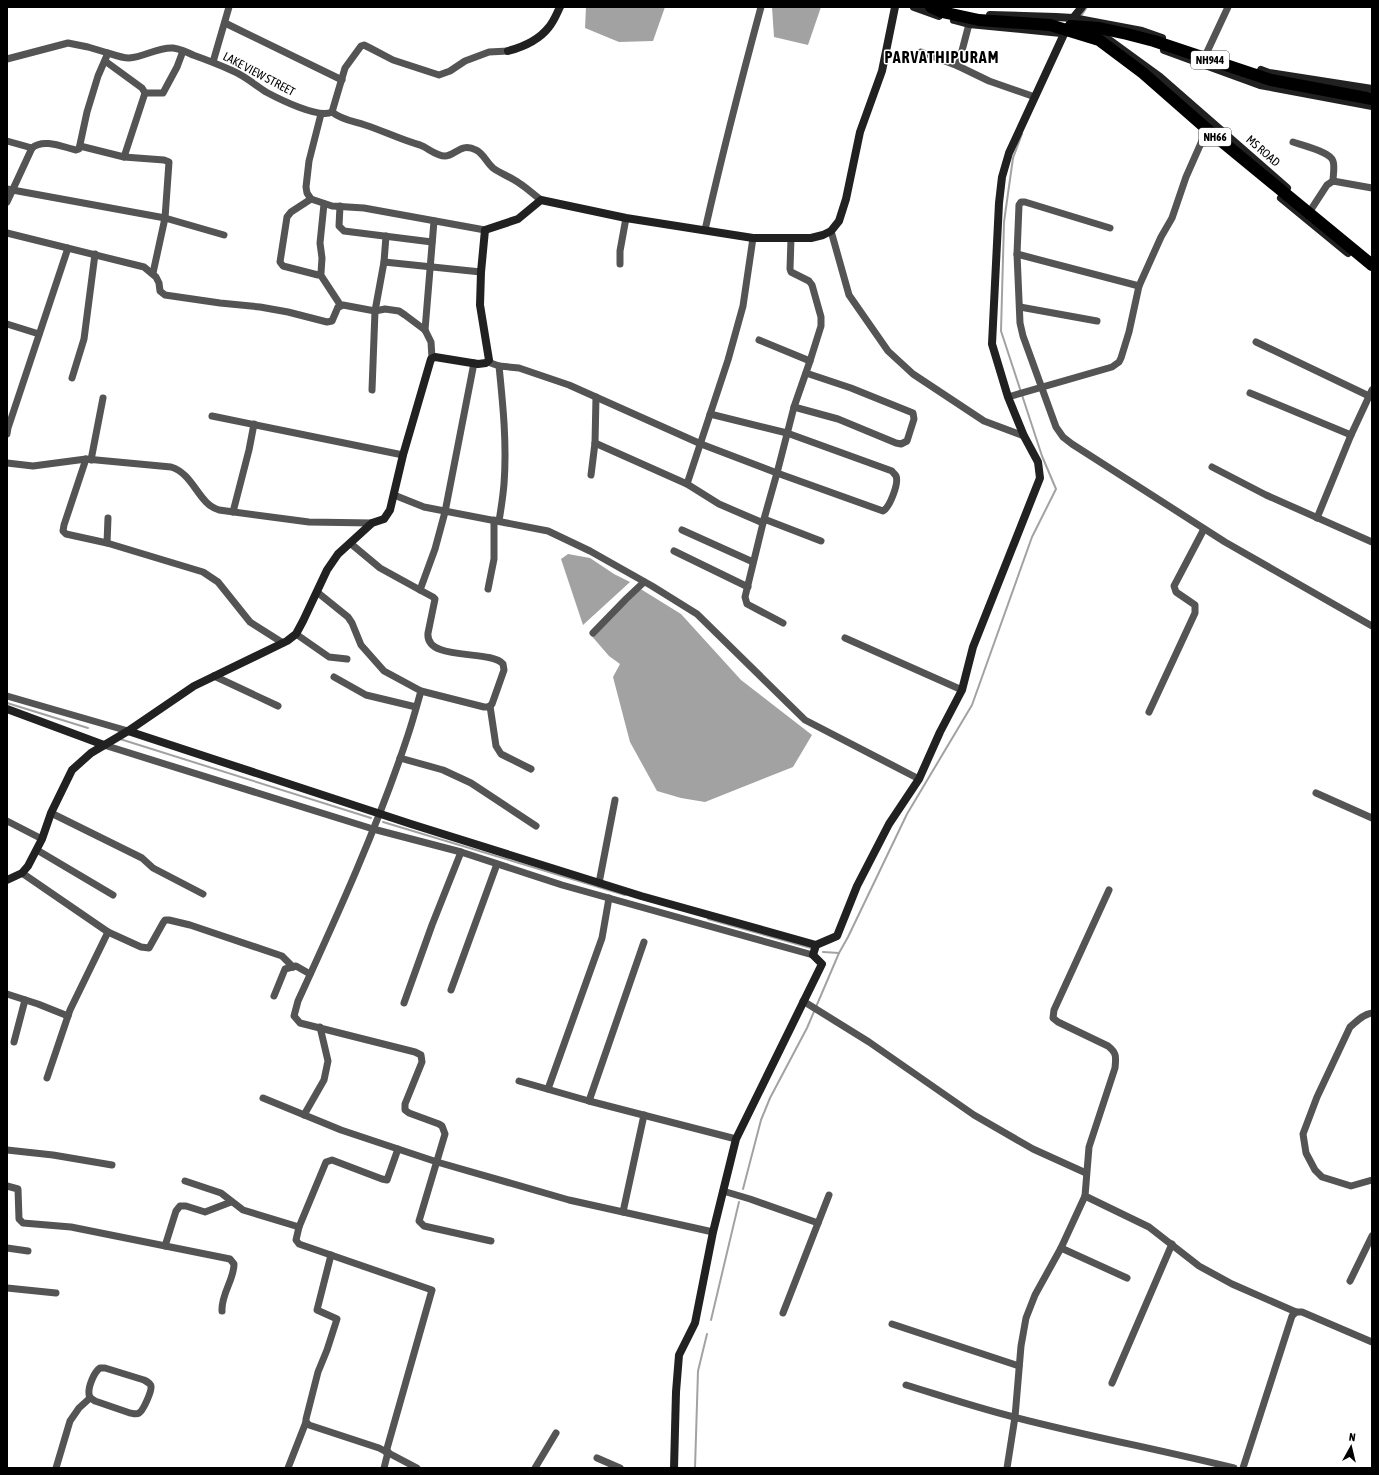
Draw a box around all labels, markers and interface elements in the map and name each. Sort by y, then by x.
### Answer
district label: PARVATHIPURAM [885,48,999,66]
street label: LAKE VIEW STREET [221,49,298,99]
road number: NH944 [1191,51,1229,69]
road number: NH66 [1199,128,1231,146]
street label: MS ROAD [1243,133,1283,170]
north arrow [1331,1427,1371,1467]
text: N [1348,1431,1356,1443]

